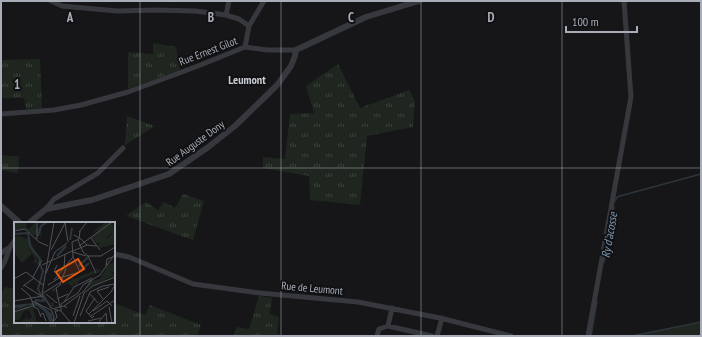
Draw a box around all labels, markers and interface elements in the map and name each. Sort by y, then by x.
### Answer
scale bar [566,8,637,34]
text: A [66,9,74,26]
text: B [208,9,214,26]
text: C [348,9,354,26]
text: D [488,9,495,26]
text: 100 m [572,14,599,29]
street label: Rue Ernest Gilot [177,33,239,69]
district label: Leumont [228,72,266,87]
text: 1 [14,76,20,93]
street label: Rue Auguste Dony [163,117,228,169]
water label: Ry d'acosse [598,210,621,259]
inset map [14,222,115,323]
street label: Rue de Leumont [281,278,343,298]

